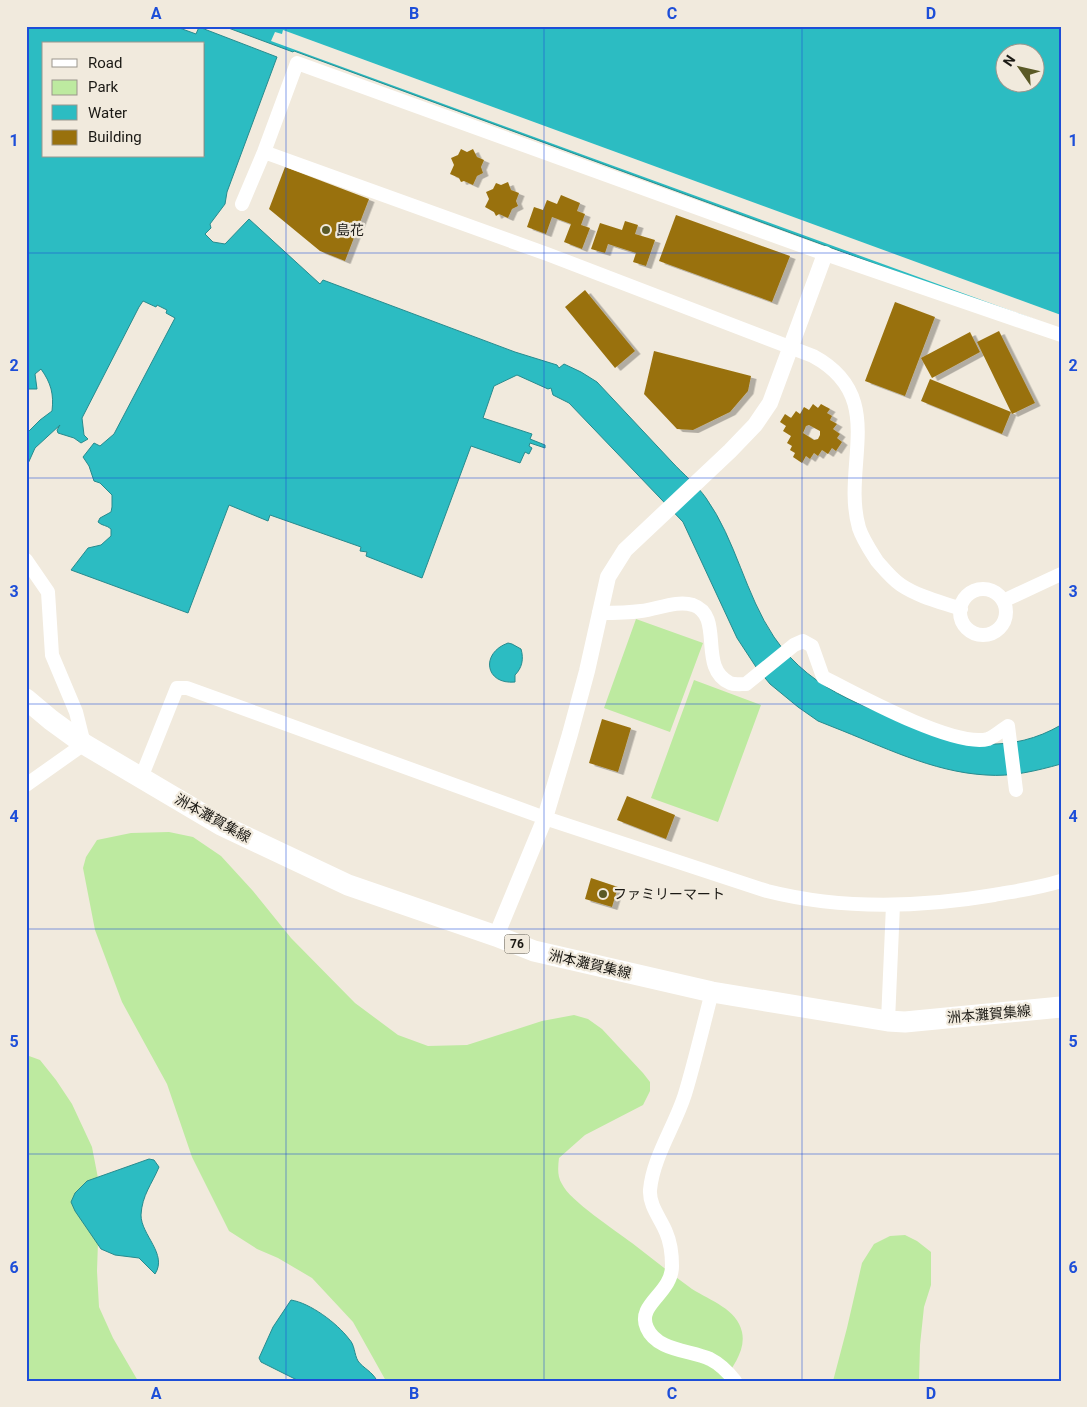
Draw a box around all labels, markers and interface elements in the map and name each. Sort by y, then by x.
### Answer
text: A [151,4,162,23]
text: B [409,4,419,23]
text: C [667,4,677,23]
text: D [926,4,936,23]
legend [42,42,205,158]
north arrow [994,42,1044,92]
text: N [1000,52,1019,69]
text: Road [88,54,122,72]
text: Park [88,78,119,96]
text: Water [88,104,127,122]
text: Building [88,128,142,146]
text: 1 [9,131,19,150]
text: 1 [1068,131,1078,150]
place label: 島花 [336,222,364,238]
marker: 島花 [320,224,332,236]
text: 2 [9,356,19,375]
text: 2 [1068,356,1078,375]
text: 3 [9,582,19,601]
text: 3 [1068,582,1078,601]
street label: 洲本灘賀集線 [172,791,254,845]
text: 4 [9,807,19,826]
text: 4 [1068,807,1078,826]
place label: ファミリーマート [613,886,725,902]
marker: ファミリーマート [597,888,609,900]
road number: 76 [504,934,530,954]
street label: 洲本灘賀集線 [547,947,633,981]
street label: 洲本灘賀集線 [946,1002,1032,1026]
text: 5 [9,1032,19,1051]
text: 5 [1068,1032,1078,1051]
text: 6 [9,1258,19,1277]
text: 6 [1068,1258,1078,1277]
text: A [151,1384,162,1403]
text: B [409,1384,419,1403]
text: C [667,1384,677,1403]
text: D [926,1384,936,1403]

